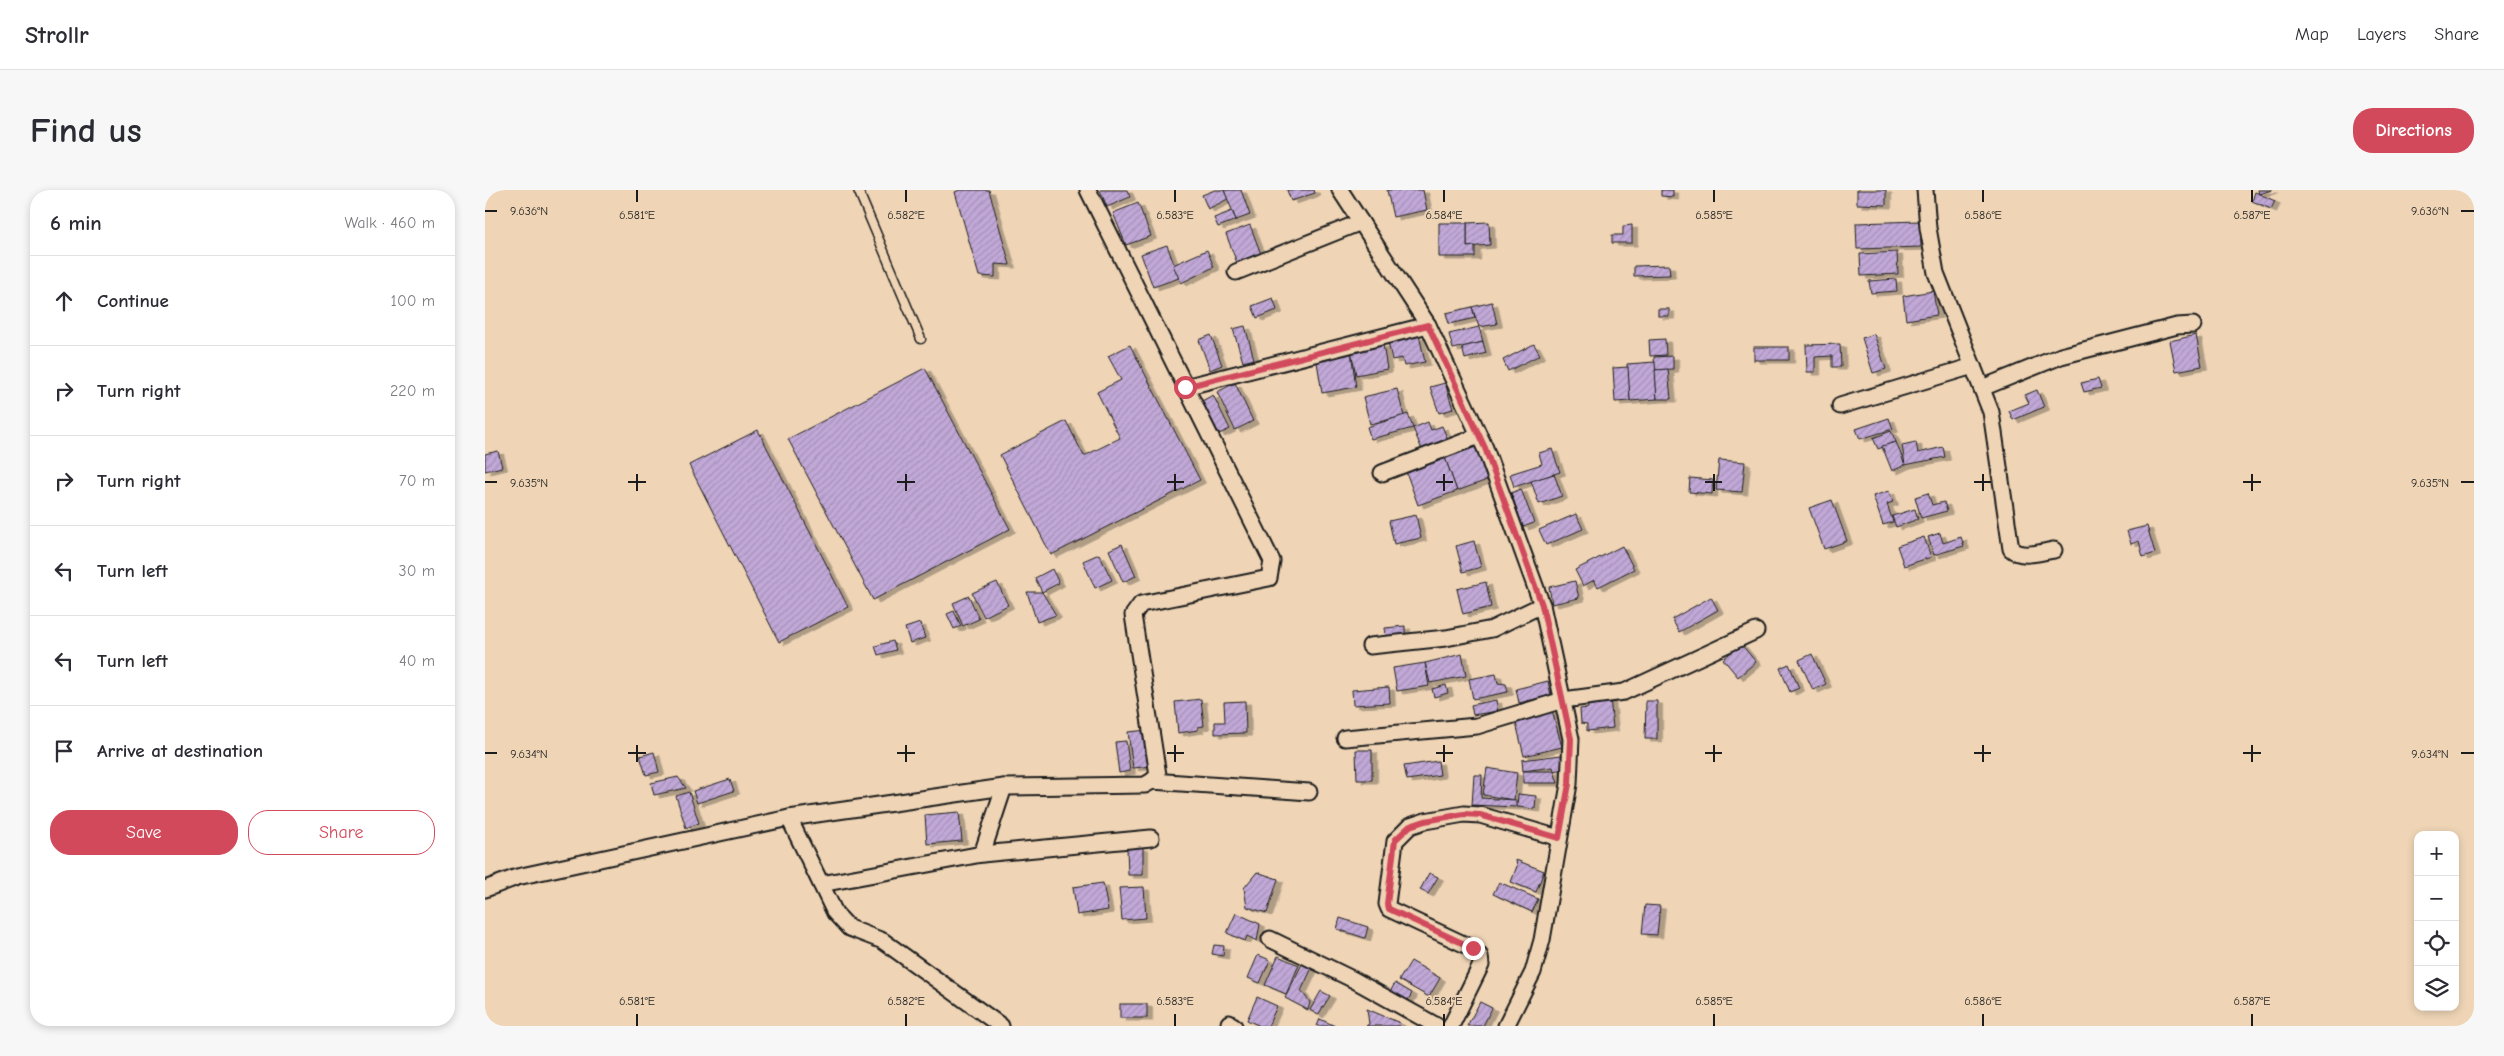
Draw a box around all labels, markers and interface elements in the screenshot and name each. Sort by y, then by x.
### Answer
text: Strollr [25,21,89,49]
text: Map [2295,24,2329,45]
text: Layers [2357,24,2406,45]
text: Share [2434,24,2479,45]
button: Directions [2353,108,2474,153]
text: Find us [30,110,142,151]
text: 9.636°N [510,204,548,218]
text: 9.636°N [2411,204,2449,218]
text: 6.581°E [619,208,655,222]
text: 6.582°E [887,208,925,222]
text: 6.583°E [1156,208,1194,222]
text: 6.584°E [1425,208,1463,222]
text: 6.585°E [1695,208,1733,222]
text: 6.586°E [1964,208,2002,222]
text: 6.587°E [2234,208,2270,222]
text: 6 min [50,211,102,235]
text: Walk · 460 m [344,214,435,232]
icon: ahead [50,287,78,315]
text: Continue [97,290,169,312]
text: 100 m [391,292,435,310]
route start [1174,376,1197,399]
icon: right [50,377,78,405]
text: Turn right [97,380,181,402]
text: 220 m [390,382,435,400]
icon: right [50,467,78,495]
text: Turn right [97,470,181,492]
text: 70 m [399,472,435,490]
text: 9.635°N [510,476,548,490]
text: 9.635°N [2411,476,2449,490]
icon: left [50,557,78,585]
text: Turn left [97,560,168,582]
text: 30 m [399,562,435,580]
icon: left [50,647,78,675]
text: Turn left [97,650,168,672]
text: 40 m [399,652,435,670]
icon: arrive [50,737,78,765]
text: Arrive at destination [97,740,263,762]
text: 9.634°N [510,747,548,761]
text: 9.634°N [2411,747,2449,761]
button: Save [50,810,238,855]
button: Share [248,810,435,855]
map controls [2414,831,2459,1011]
button: + [2414,831,2459,876]
button: − [2414,876,2459,921]
button: locate [2414,921,2459,966]
route end [1462,937,1485,960]
button: layers [2414,966,2459,1011]
text: 6.581°E [619,994,655,1008]
text: 6.582°E [887,994,925,1008]
text: 6.583°E [1156,994,1194,1008]
text: 6.584°E [1425,994,1463,1008]
text: 6.585°E [1695,994,1733,1008]
text: 6.586°E [1964,994,2002,1008]
text: 6.587°E [2234,994,2270,1008]

